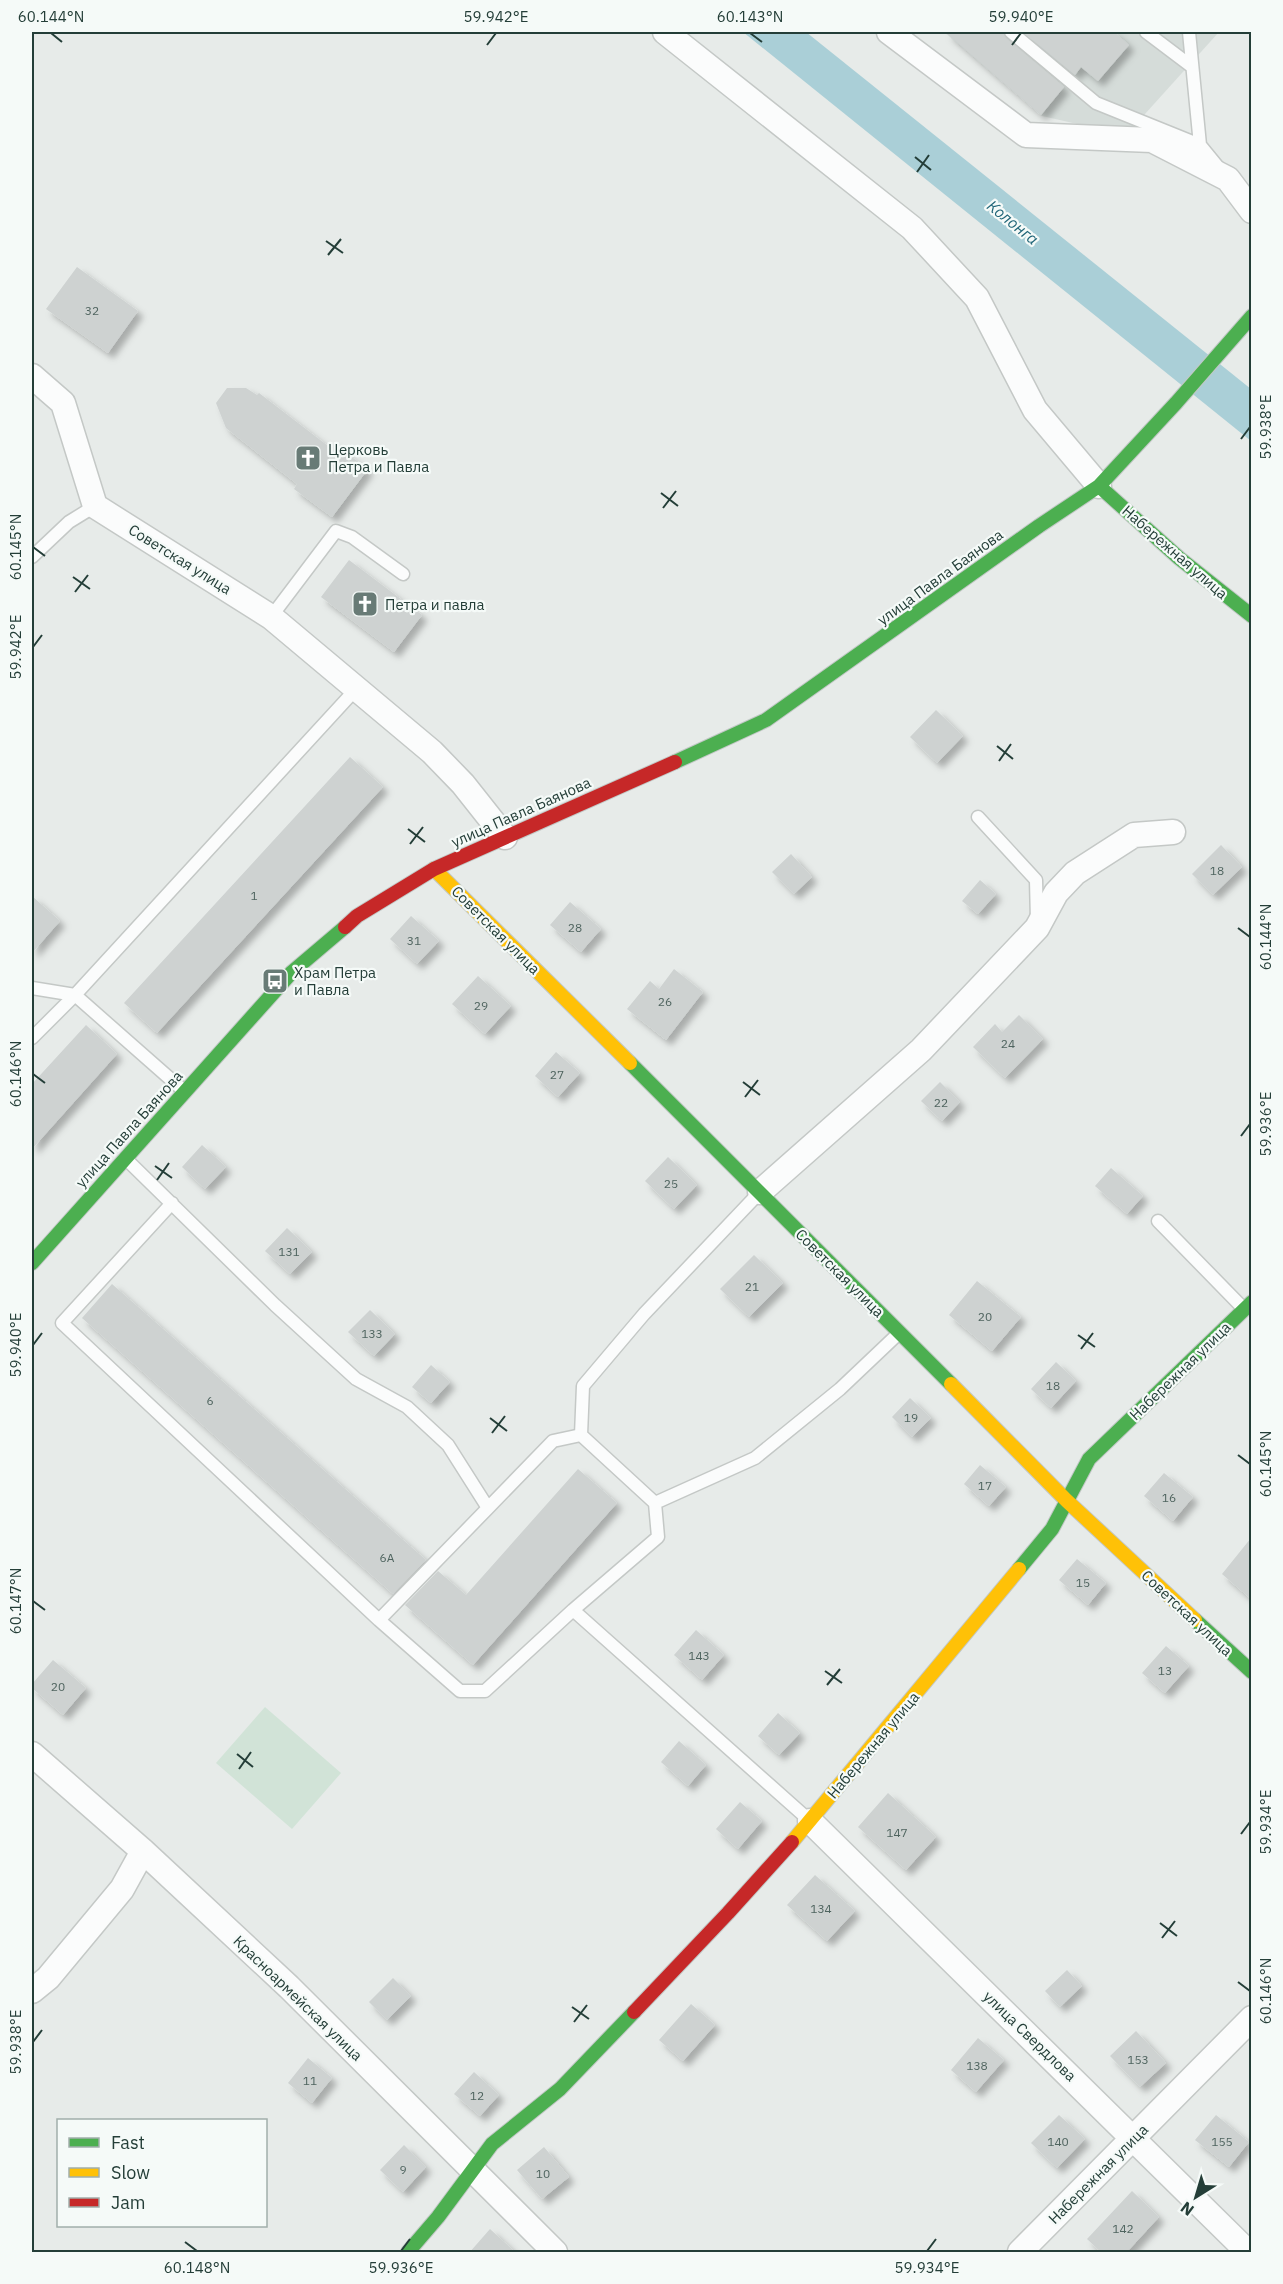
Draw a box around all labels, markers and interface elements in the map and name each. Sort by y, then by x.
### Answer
text: 60.144°N [18,7,84,26]
text: 59.942°E [464,7,528,26]
text: 60.143°N [717,7,783,26]
text: 59.940°E [989,7,1053,26]
water label: Колонга [983,195,1043,249]
house number: 32 [85,303,99,318]
text: 59.938°E [1256,395,1275,459]
place label: Церковь Петра и Павла [328,440,429,476]
church icon: Церковь Петра и Павла [293,443,323,473]
street label: Набережная улица [1118,501,1232,603]
text: 60.145°N [6,514,25,580]
street label: Советская улица [125,520,235,598]
street label: улица Павла Баянова [873,525,1007,629]
church icon: Петра и павла [350,589,380,619]
place label: Петра и павла [385,595,485,614]
text: 59.942°E [6,615,25,679]
street label: улица Павла Баянова [448,773,594,851]
house number: 18 [1210,863,1224,878]
street label: Советская улица [448,882,544,978]
house number: 1 [250,888,258,903]
text: 60.144°N [1256,904,1275,970]
house number: 28 [568,920,582,935]
house number: 31 [407,933,421,948]
place label: Храм Петра и Павла [294,963,376,999]
bus stop icon: Храм Петра и Павла [260,966,290,996]
house number: 26 [658,994,672,1009]
house number: 29 [474,998,488,1013]
house number: 24 [1001,1036,1015,1051]
text: 60.146°N [6,1041,25,1107]
street label: улица Павла Баянова [71,1067,187,1191]
house number: 27 [550,1067,564,1082]
text: 59.936°E [1256,1092,1275,1156]
house number: 22 [934,1095,948,1110]
house number: 25 [664,1176,678,1191]
street label: Советская улица [792,1225,888,1321]
house number: 131 [278,1244,300,1259]
house number: 21 [745,1279,759,1294]
house number: 20 [978,1309,992,1324]
text: 59.940°E [6,1313,25,1377]
street label: Набережная улица [1125,1318,1235,1424]
house number: 133 [361,1326,383,1341]
house number: 18 [1046,1378,1060,1393]
house number: 6 [206,1393,214,1408]
house number: 19 [904,1410,918,1425]
text: 60.145°N [1256,1431,1275,1497]
house number: 17 [978,1478,992,1493]
house number: 16 [1162,1490,1176,1505]
house number: 6А [380,1550,395,1565]
street label: Советская улица [1137,1566,1237,1660]
text: 60.147°N [6,1568,25,1634]
house number: 15 [1076,1575,1090,1590]
house number: 143 [688,1648,710,1663]
house number: 13 [1158,1663,1172,1678]
house number: 20 [51,1679,65,1694]
street label: Набережная улица [823,1688,923,1802]
text: 59.934°E [1256,1790,1275,1854]
house number: 147 [886,1825,908,1840]
house number: 134 [810,1901,832,1916]
street label: Красноармейская улица [229,1931,367,2065]
text: 60.146°N [1256,1958,1275,2024]
street label: улица Свердлова [980,1987,1080,2085]
text: 59.938°E [6,2010,25,2074]
house number: 153 [1127,2052,1149,2067]
house number: 138 [966,2058,988,2073]
house number: 11 [303,2073,317,2088]
house number: 12 [470,2088,484,2103]
legend [57,2119,267,2227]
street label: Набережная улица [1044,2120,1152,2228]
text: Fast [111,2131,145,2154]
house number: 140 [1047,2134,1069,2149]
house number: 155 [1211,2134,1233,2149]
text: Slow [111,2161,150,2184]
house number: 9 [399,2162,407,2177]
house number: 10 [536,2166,550,2181]
north arrow [1166,2167,1226,2227]
text: Jam [111,2191,146,2214]
text: N [1176,2198,1198,2220]
house number: 142 [1112,2221,1134,2236]
text: 60.148°N [164,2258,230,2277]
text: 59.936°E [369,2258,433,2277]
text: 59.934°E [895,2258,959,2277]

